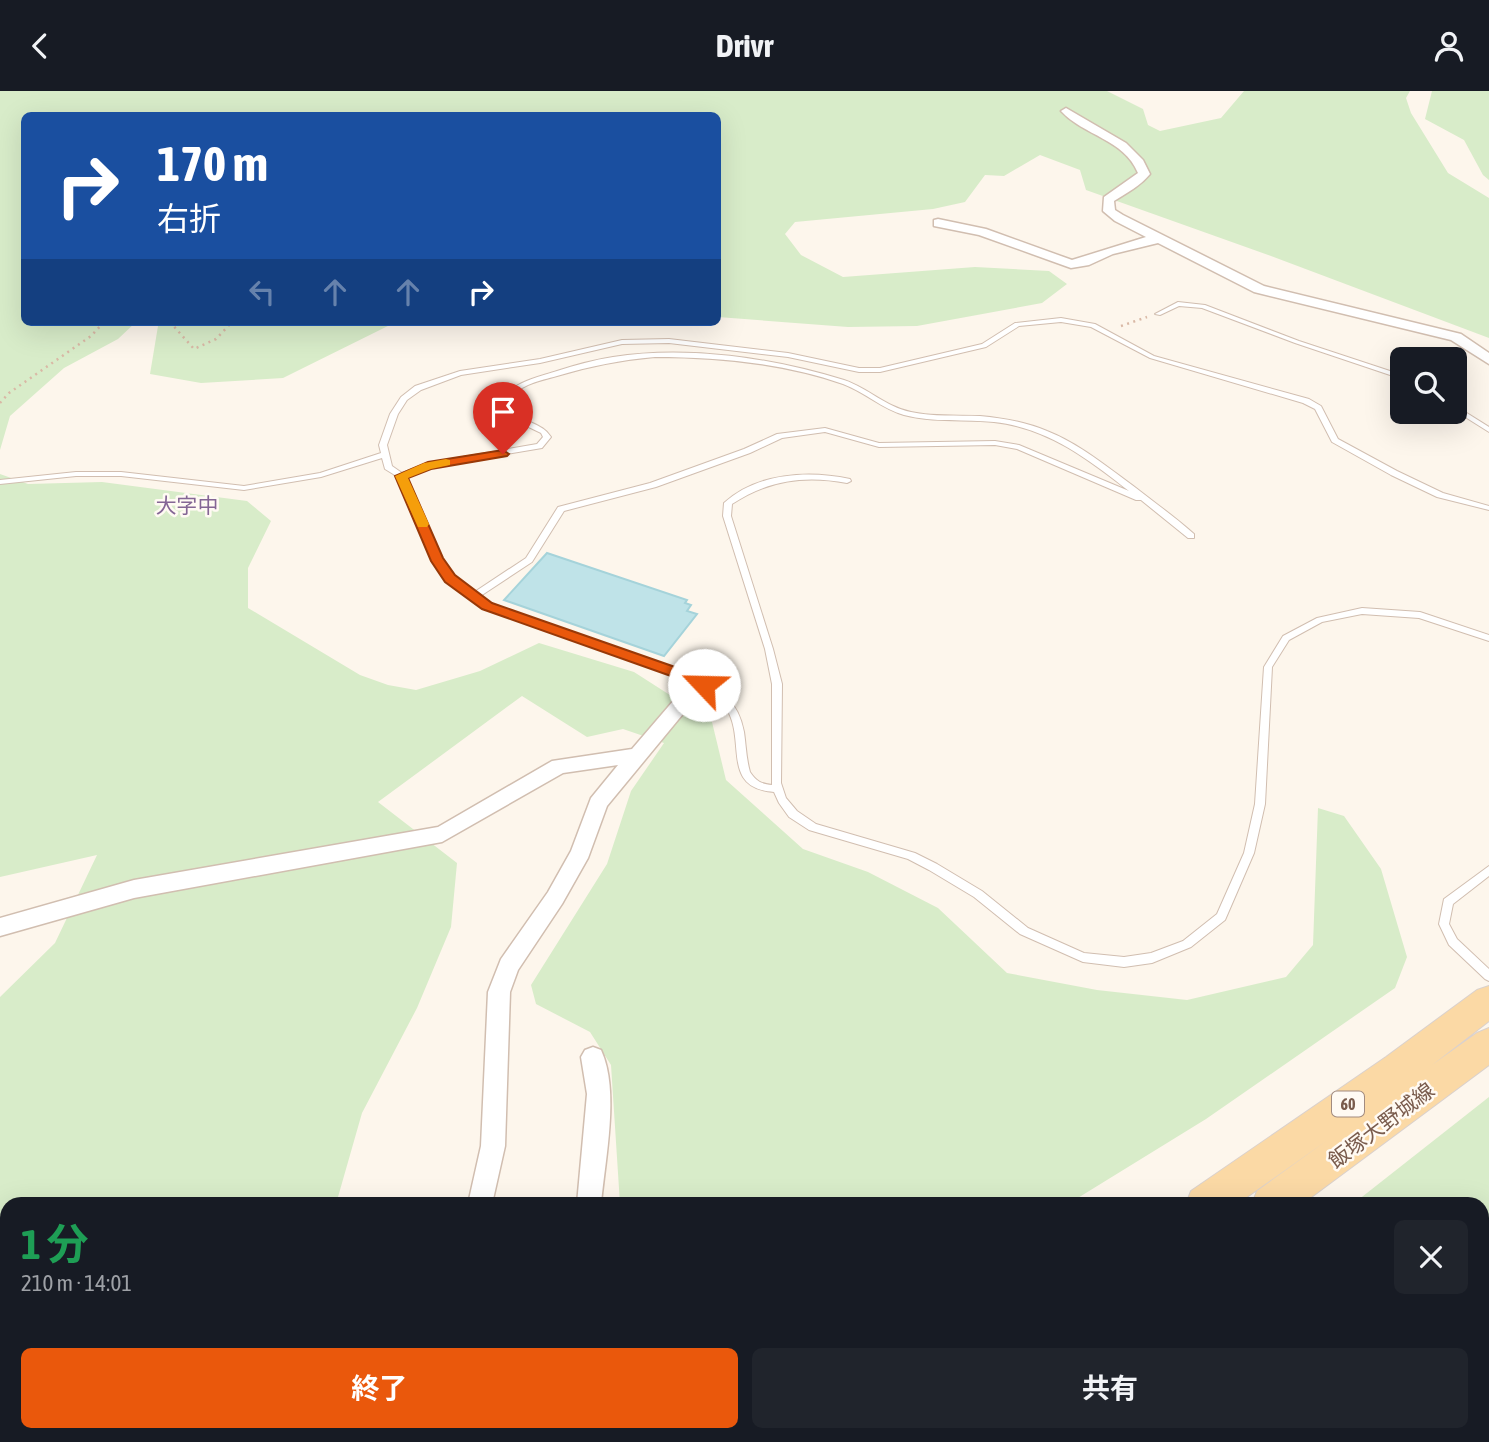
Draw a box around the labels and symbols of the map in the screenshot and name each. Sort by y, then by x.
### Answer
pin [473,382,533,454]
district label: 大字中 [156,493,219,517]
position arrow [667,648,741,722]
street label: 飯塚大野城線 [1323,1078,1439,1172]
road number: 60 [1332,1092,1364,1117]

